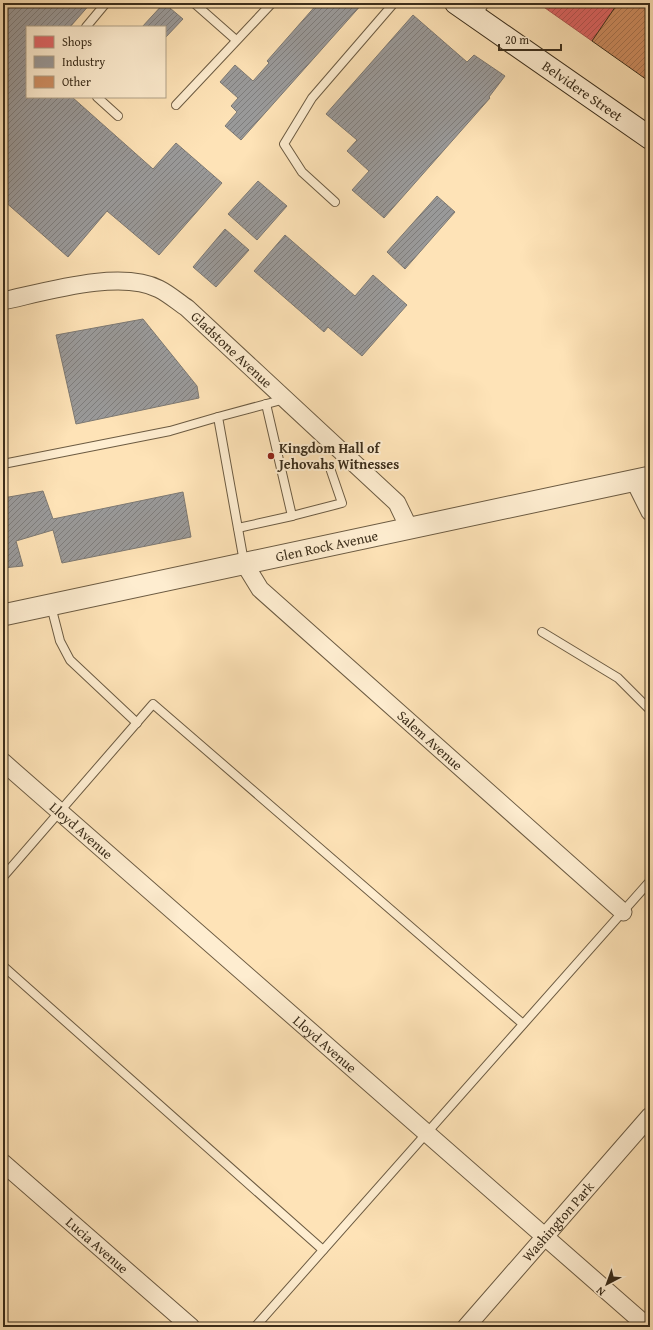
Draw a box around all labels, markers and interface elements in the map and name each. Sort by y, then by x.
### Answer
legend [26,26,166,98]
scale bar [499,26,561,52]
text: 20 m [505,31,529,48]
text: Shops [62,33,92,50]
text: Industry [62,53,105,70]
street label: Belvidere Street [538,56,627,126]
text: Other [62,73,91,90]
street label: Gladstone Avenue [187,307,277,393]
place label: Kingdom Hall of Jehovahs Witnesses [277,438,399,474]
marker: Kingdom Hall of Jehovahs Witnesses [266,451,276,461]
street label: Glen Rock Avenue [274,525,380,567]
street label: Salem Avenue [393,706,467,775]
street label: Lloyd Avenue [45,797,118,864]
street label: Lloyd Avenue [289,1011,361,1078]
street label: Washington Park [518,1176,599,1266]
street label: Lucia Avenue [61,1212,133,1278]
north arrow [587,1264,627,1304]
text: N [592,1283,608,1300]

